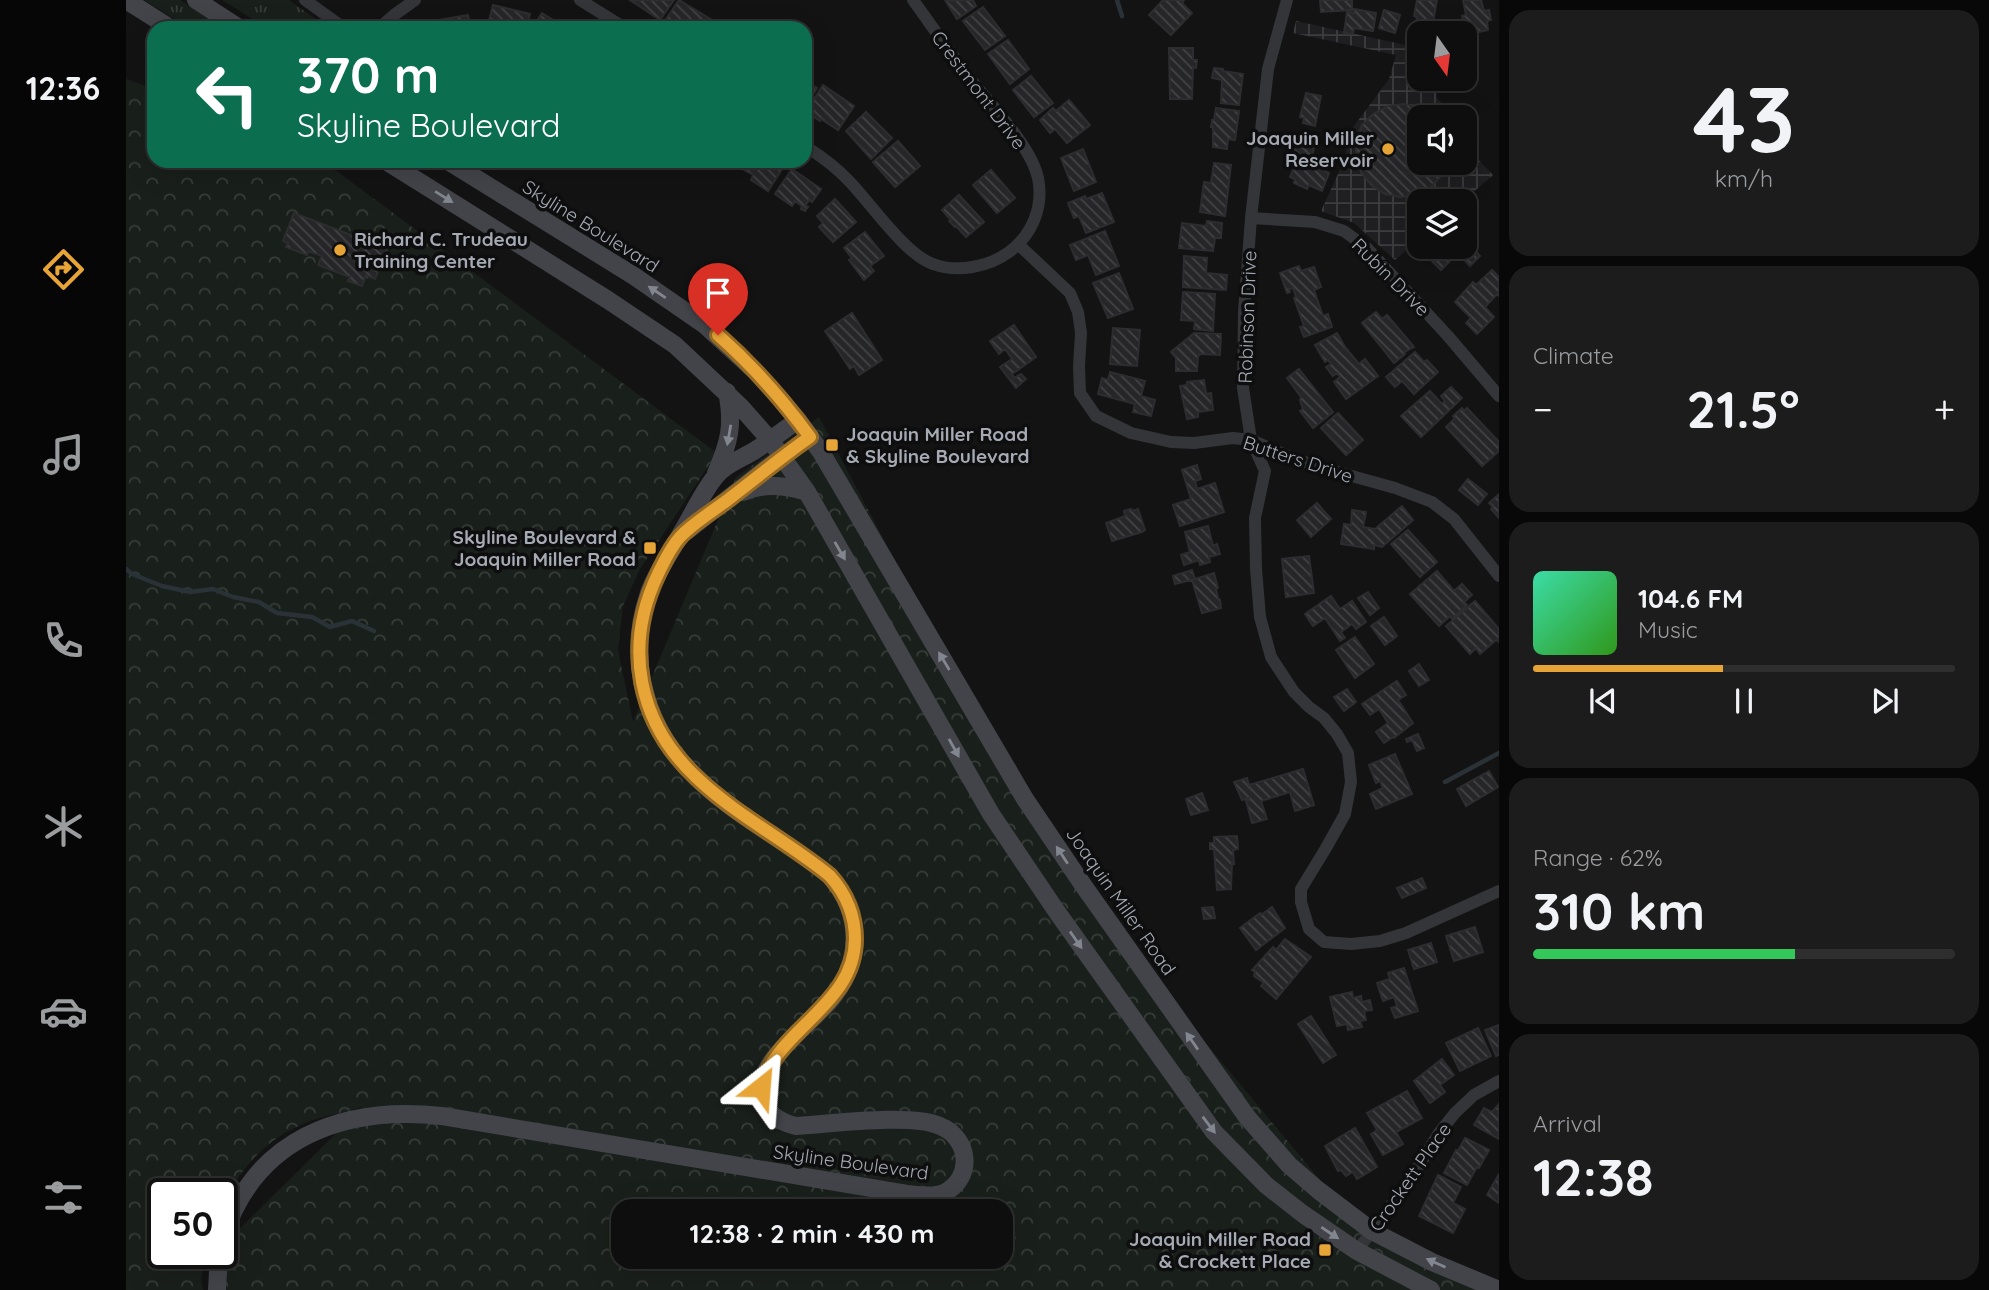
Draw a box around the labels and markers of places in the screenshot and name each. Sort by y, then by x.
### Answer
place label: Joaquin Miller Reservoir [1246,126,1374,172]
marker: Joaquin Miller Reservoir [1380,141,1396,157]
place label: Richard C. Trudeau Training Center [354,227,528,273]
marker: Richard C. Trudeau Training Center [332,242,348,258]
pin [688,263,748,335]
place label: Joaquin Miller Road & Skyline Boulevard [846,422,1029,468]
marker: Joaquin Miller Road & Skyline Boulevard [824,437,840,453]
place label: Skyline Boulevard & Joaquin Miller Road [453,525,636,571]
marker: Skyline Boulevard & Joaquin Miller Road [642,540,658,556]
place label: Joaquin Miller Road & Crockett Place [1129,1227,1311,1273]
marker: Joaquin Miller Road & Crockett Place [1317,1242,1333,1258]

